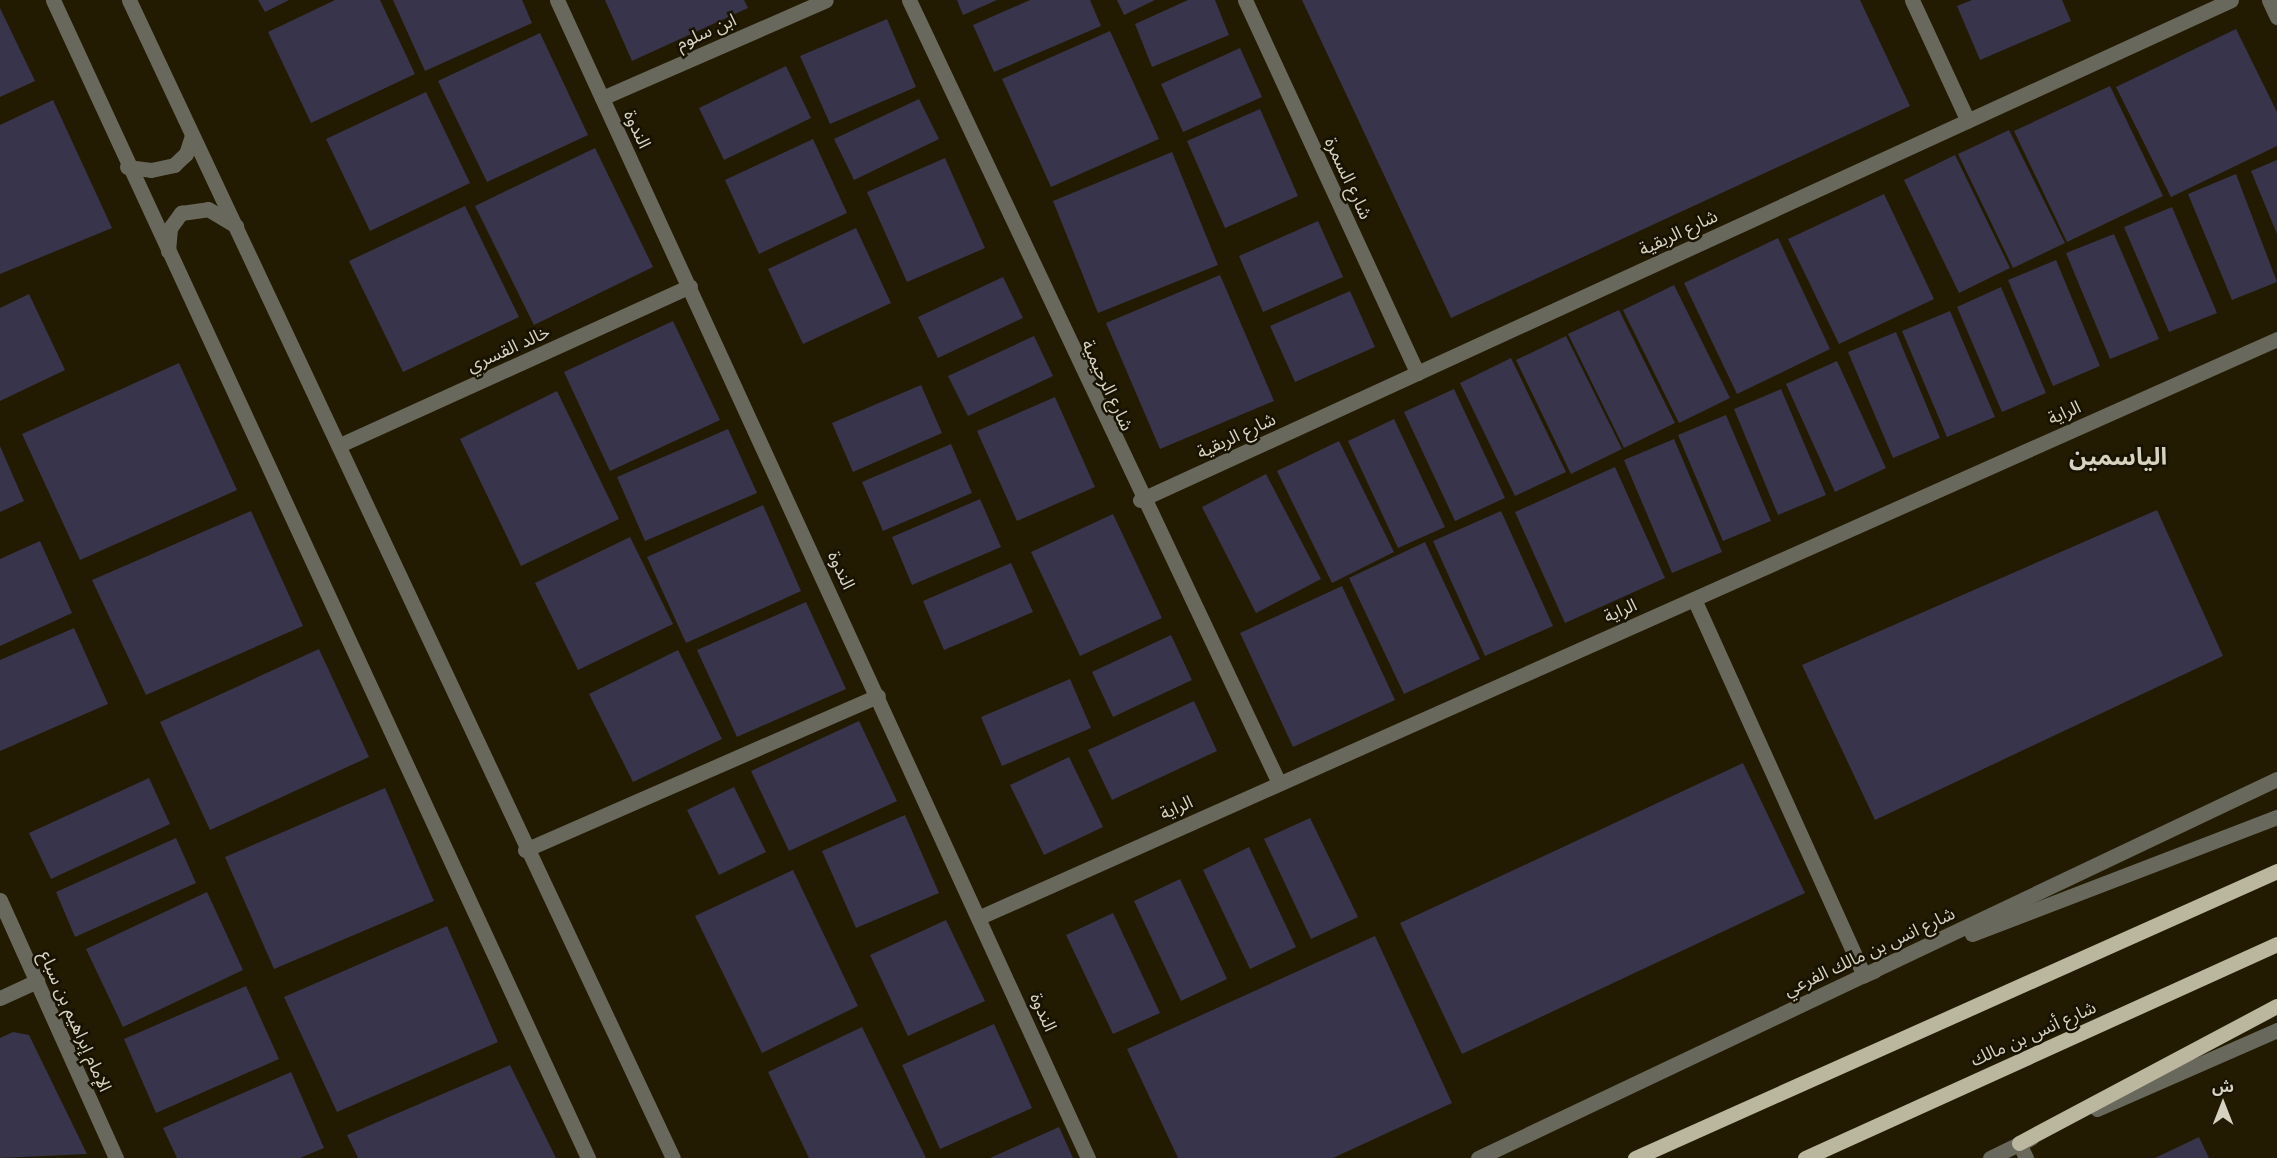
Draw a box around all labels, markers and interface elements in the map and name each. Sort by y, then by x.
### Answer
street label: ابن سلوم [673,8,739,54]
street label: الندوة [620,106,656,152]
street label: شارع السمرة [1321,134,1377,222]
street label: شارع الربقية [1635,204,1721,260]
street label: خالد القسري [463,320,553,376]
street label: شارع الرحيمية [1077,336,1139,434]
street label: الراية [2044,395,2084,429]
street label: شارع الربقية [1193,407,1279,463]
district label: الياسمين [2069,442,2167,470]
street label: الندوة [824,547,860,593]
street label: الراية [1600,593,1640,627]
street label: الراية [1156,790,1196,824]
street label: شارع انس بن مالك الفرعي [1780,902,1958,1000]
street label: الإمام إبراهيم بن سباع [35,947,117,1095]
street label: الندوة [1026,989,1062,1035]
street label: شارع أنس بن مالك [1967,996,2099,1070]
north arrow [2193,1074,2253,1134]
text: ش [2212,1075,2234,1097]

